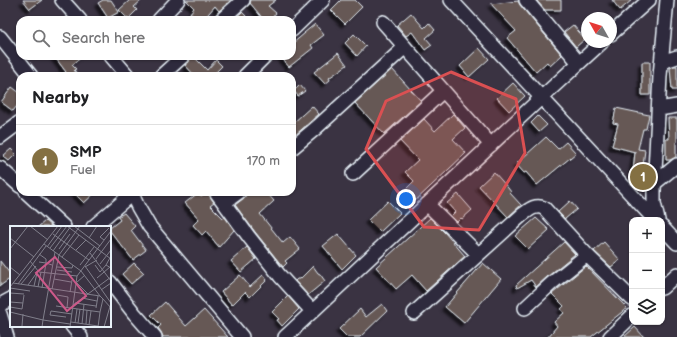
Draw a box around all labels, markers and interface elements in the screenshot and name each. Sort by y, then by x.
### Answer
north arrow [581,12,617,48]
search box [16,16,296,60]
icon: search [30,27,52,49]
text: Search here [62,29,145,48]
text: Nearby [32,88,89,108]
text: SMP [70,143,101,162]
text: 1 [42,153,48,169]
text: 170 m [247,153,280,169]
text: Fuel [70,162,95,178]
pin: 1 [630,162,656,192]
your location [396,189,416,209]
map controls [629,217,665,325]
button: + [629,217,665,253]
inset map [10,226,111,327]
button: − [629,253,665,289]
button: layers [629,289,665,325]

